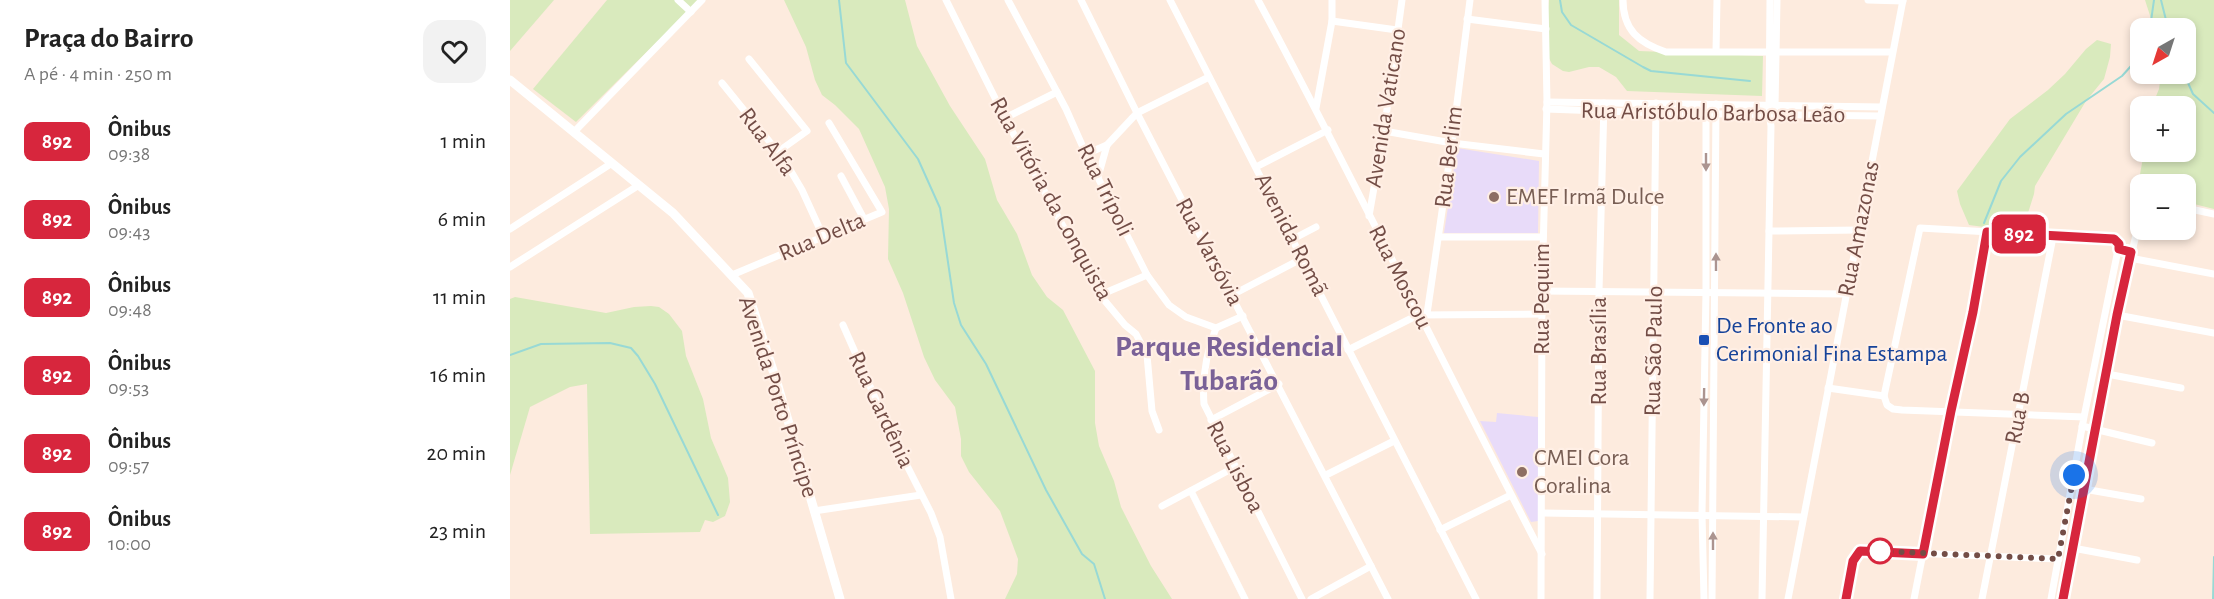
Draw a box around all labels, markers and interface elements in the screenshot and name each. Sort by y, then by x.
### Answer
north arrow [2130,18,2196,84]
map controls [2130,18,2196,240]
button: heart [423,20,486,83]
text: Praça do Bairro [24,25,194,53]
street label: Avenida Vaticano [1362,27,1410,189]
text: A pé · 4 min · 250 m [24,64,172,84]
street label: Rua Vitória da Conquista [985,93,1117,305]
button: + [2130,96,2196,162]
street label: Rua Aristóbulo Barbosa Leão [1580,99,1846,127]
street label: Rua Alfa [734,104,800,180]
street label: Rua Berlim [1431,105,1467,209]
text: Ônibus [108,118,171,140]
text: 1 min [441,130,486,152]
text: 892 [42,131,72,152]
street label: Rua Trípoli [1072,140,1138,240]
text: 09:38 [108,144,150,164]
one-way arrow [1701,153,1711,172]
street label: Rua Amazonas [1834,159,1884,299]
street label: Avenida Romã [1250,170,1332,300]
button: − [2130,174,2196,240]
place label: EMEF Irmã Dulce [1506,185,1665,209]
marker: EMEF Irmã Dulce [1487,190,1501,204]
street label: Rua Varsóvia [1171,194,1247,310]
text: Ônibus [108,196,171,218]
text: 6 min [438,208,486,230]
street label: Rua Delta [775,208,869,266]
text: 892 [42,209,72,230]
line badge: 892 [1984,214,2054,254]
street label: Rua Moscou [1364,221,1436,333]
text: 09:43 [108,222,150,242]
text: 892 [2004,224,2034,245]
street label: Rua Pequim [1530,243,1554,355]
one-way arrow [1711,252,1721,271]
text: Ônibus [108,274,171,296]
street label: Rua São Paulo [1641,285,1667,417]
text: 11 min [433,286,486,308]
text: 892 [42,287,72,308]
street label: Avenida Porto Príncipe [734,293,822,501]
street label: Rua Brasília [1587,297,1611,405]
text: 09:48 [108,300,152,320]
place label: De Fronte ao Cerimonial Fina Estampa [1716,314,1948,366]
district label: Parque Residencial Tubarão [1115,332,1343,396]
marker: De Fronte ao Cerimonial Fina Estampa [1697,333,1711,347]
street label: Rua Gardênia [844,348,918,472]
text: Ônibus [108,352,171,374]
text: 16 min [430,364,486,386]
text: 892 [42,365,72,386]
text: 09:53 [108,378,149,398]
one-way arrow [1699,387,1709,406]
street label: Rua B [2001,390,2035,446]
street label: Rua Lisboa [1202,417,1268,517]
text: Ônibus [108,430,171,452]
text: 20 min [426,442,486,464]
text: 892 [42,443,72,464]
place label: CMEI Cora Coralina [1534,446,1630,498]
text: 09:57 [108,456,149,476]
your location [2059,460,2089,490]
marker: CMEI Cora Coralina [1515,465,1529,479]
text: Ônibus [108,508,171,530]
text: 23 min [429,520,486,542]
text: 892 [42,521,72,542]
one-way arrow [1708,531,1718,550]
text: 10:00 [108,534,151,554]
unlabelled marker [1867,538,1893,564]

